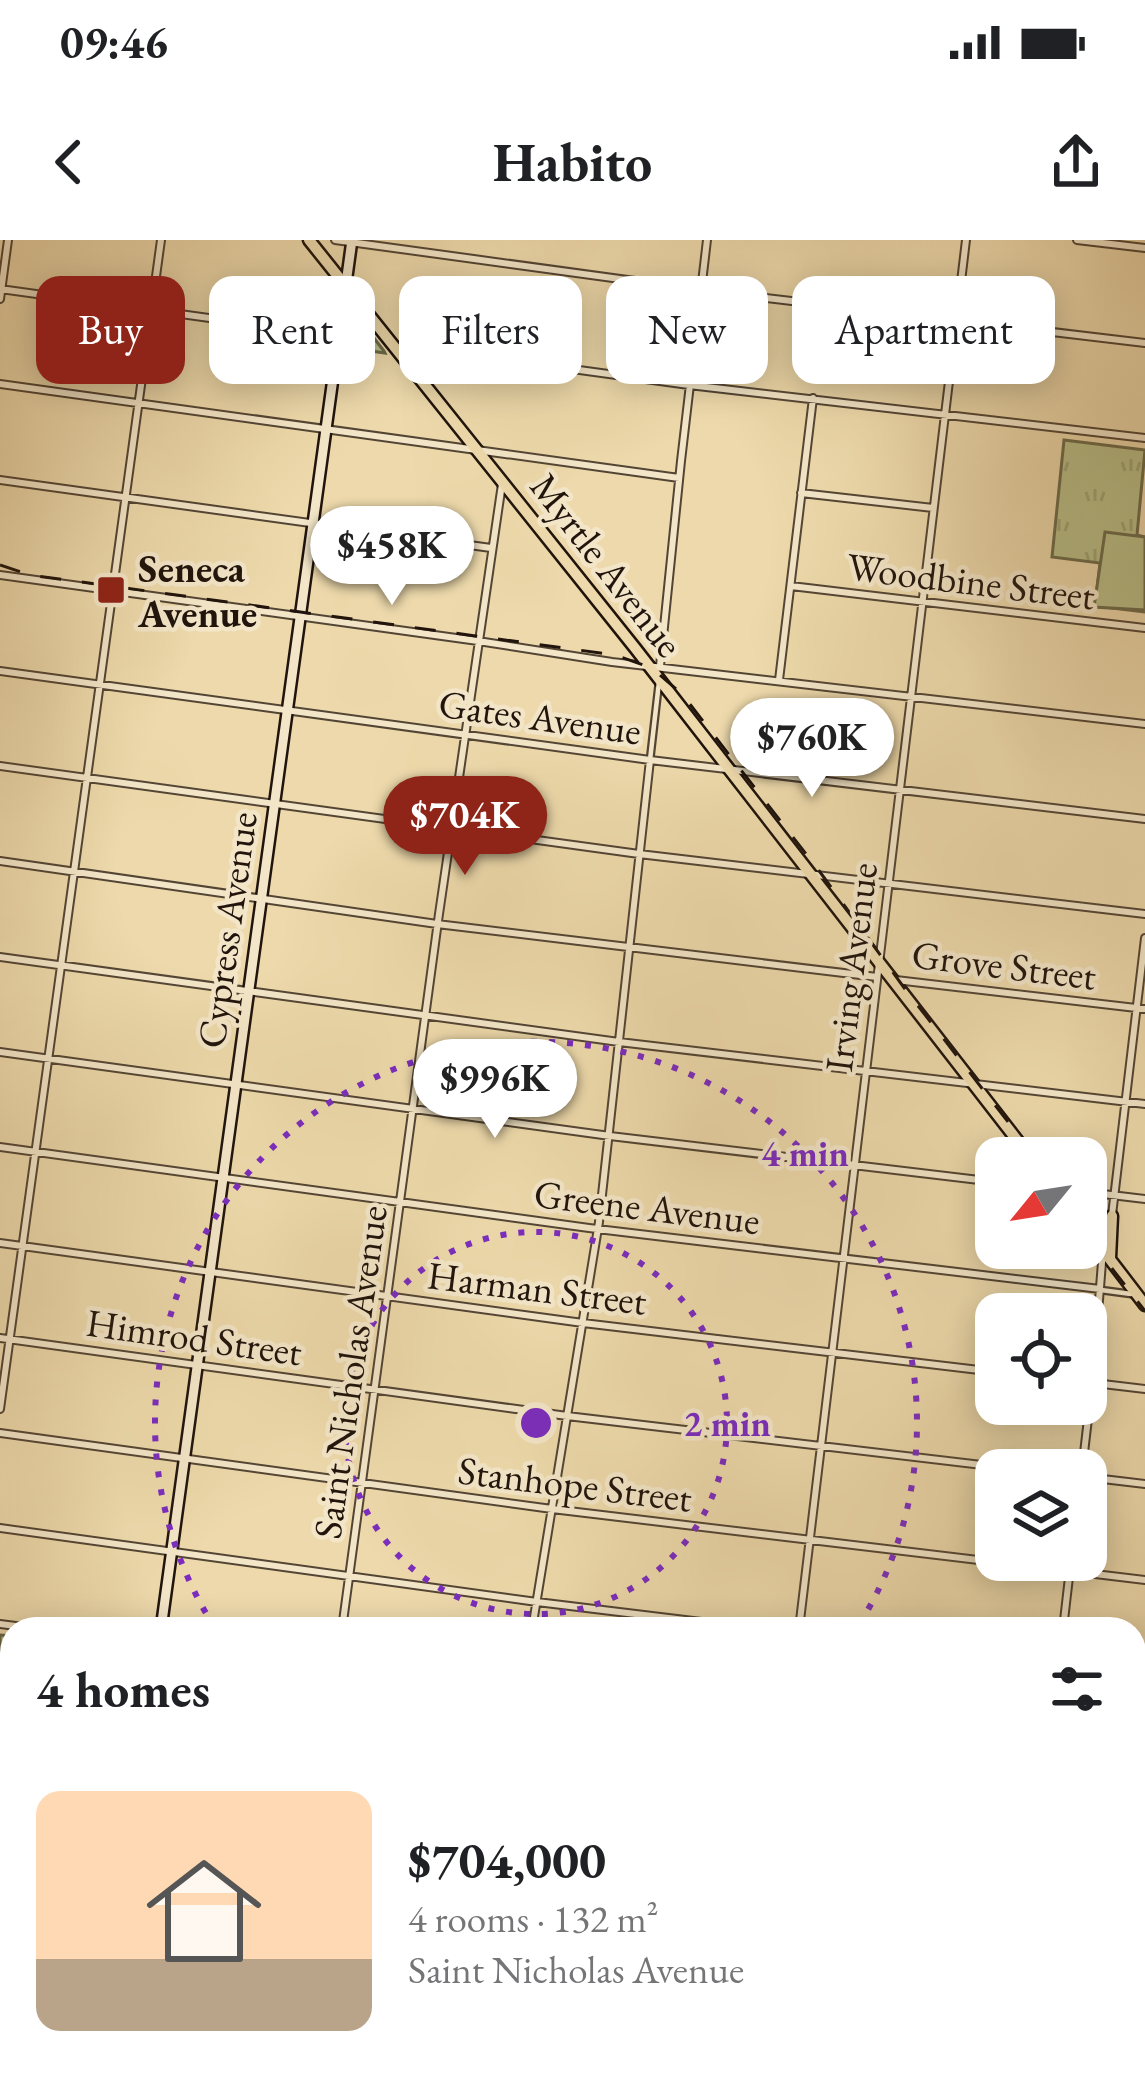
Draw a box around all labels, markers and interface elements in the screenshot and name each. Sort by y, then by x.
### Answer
text: 09:46 [60,13,168,71]
text: Habito [493,127,652,197]
icon: back [36,129,102,195]
icon: share [1043,129,1109,195]
chip: Buy [36,276,185,384]
chip: Rent [209,276,375,384]
chip: Filters [399,276,582,384]
chip: New [606,276,768,384]
chip: Apartment [792,276,1055,384]
street label: Myrtle Avenue [519,463,695,667]
pin: $458K [308,506,476,608]
text: $458K [337,519,447,570]
street label: Woodbine Street [844,541,1098,621]
place label: Seneca Avenue [137,543,257,639]
marker: Seneca Avenue [95,574,127,606]
street label: Gates Avenue [436,678,644,756]
pin: $760K [728,698,896,800]
text: $760K [757,711,867,762]
pin: $704K [381,776,549,878]
text: $704K [410,789,520,840]
street label: Cypress Avenue [185,809,269,1051]
street label: Irving Avenue [813,860,889,1074]
street label: Grove Street [909,928,1099,1002]
pin: $996K [411,1039,579,1141]
text: $996K [440,1052,550,1103]
text: 4 min [761,1130,849,1177]
north arrow [975,1137,1107,1269]
map controls [975,1137,1107,1581]
street label: Greene Avenue [531,1168,763,1246]
street label: Saint Nicholas Avenue [301,1202,399,1542]
street label: Harman Street [425,1249,649,1327]
button: locate [975,1293,1107,1425]
street label: Himrod Street [83,1297,305,1377]
text: 2 min [683,1400,771,1447]
centre of rings [515,1402,557,1444]
street label: Stanhope Street [455,1444,695,1524]
button: layers [975,1449,1107,1581]
text: 4 homes [36,1656,210,1722]
icon: filters [1044,1656,1110,1722]
text: $704,000 [408,1827,606,1893]
icon: home [132,1839,276,1983]
text: 4 rooms · 132 m² [408,1893,659,1944]
text: Saint Nicholas Avenue [408,1944,744,1995]

